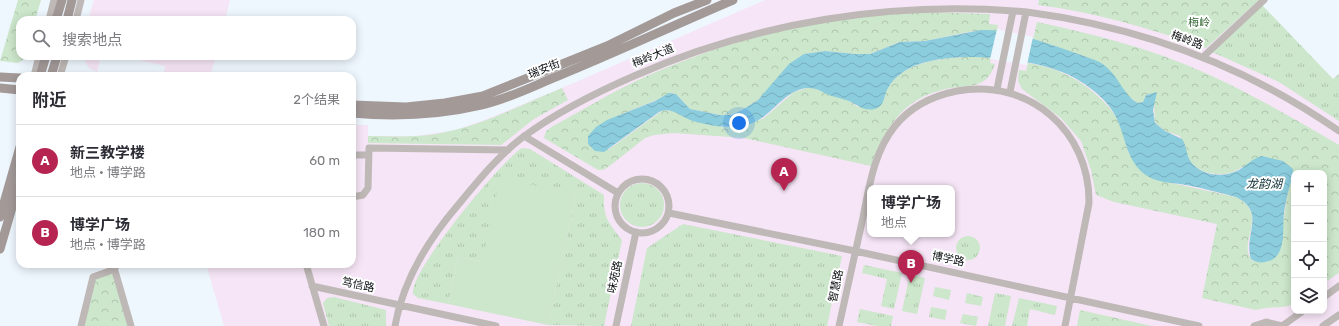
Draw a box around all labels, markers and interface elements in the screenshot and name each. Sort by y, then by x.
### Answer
search box [16,16,356,60]
park label: 梅岭 [1188,16,1210,29]
icon: search [30,27,52,49]
street label: 梅岭路 [1169,28,1205,52]
text: 搜索地点 [62,31,122,49]
street label: 梅岭大道 [630,42,676,70]
street label: 瑞安街 [526,57,562,81]
text: 附近 [32,90,66,110]
text: 2个结果 [293,92,340,107]
your location [729,113,749,133]
text: 新三教学楼 [70,144,145,162]
text: A [40,153,50,168]
text: 60 m [309,153,340,168]
pin: A [771,158,797,191]
text: 地点 · 博学路 [70,165,146,180]
map controls [1291,170,1327,314]
button: + [1291,170,1327,206]
water label: 龙韵湖 [1246,177,1284,191]
popup [867,185,955,237]
text: 博学广场 [881,194,941,212]
button: − [1291,206,1327,242]
text: 地点 [881,215,907,230]
text: 博学广场 [70,216,130,234]
text: B [40,225,50,240]
text: 180 m [303,225,340,240]
text: 地点 · 博学路 [70,237,146,252]
button: locate [1291,242,1327,278]
street label: 博学路 [931,249,965,269]
pin: B [898,250,924,283]
street label: 味苑路 [605,260,625,294]
street label: 智慧路 [826,269,846,303]
street label: 笃信路 [341,275,375,295]
button: layers [1291,278,1327,314]

